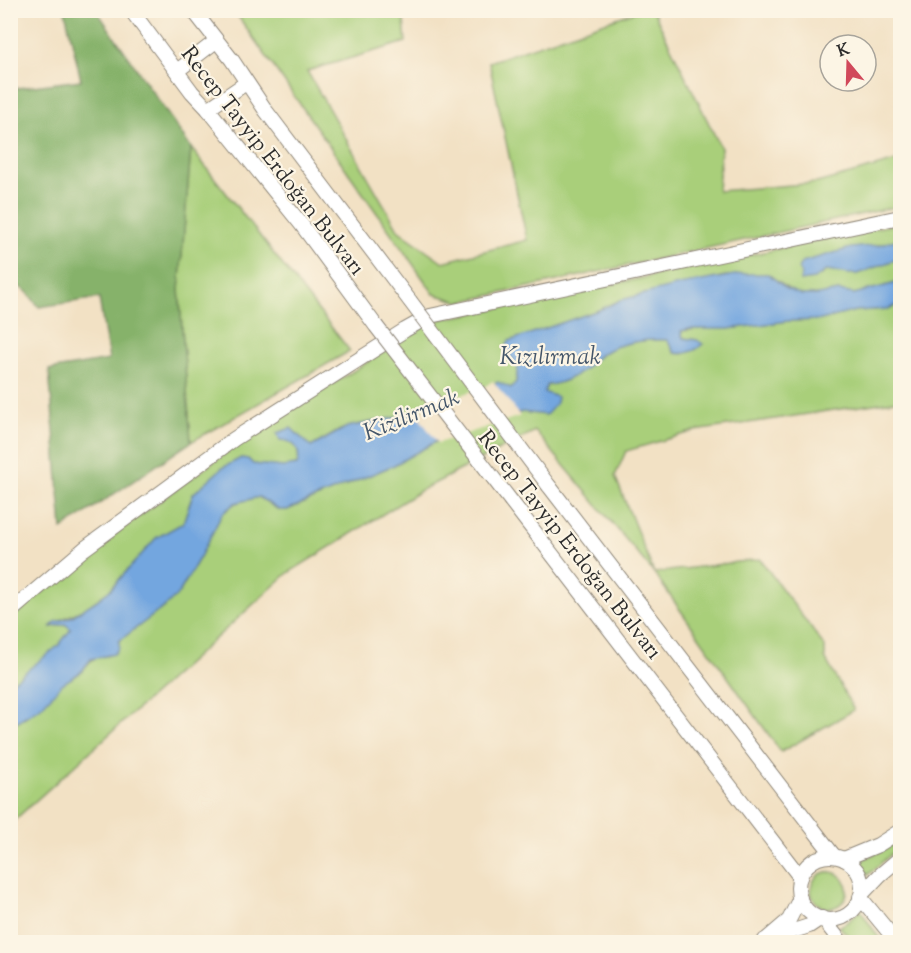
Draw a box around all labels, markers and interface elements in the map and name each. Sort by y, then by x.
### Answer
north arrow [818,33,878,93]
text: K [835,38,854,64]
street label: Recep Tayyip Erdoğan Bulvarı [172,40,371,283]
water label: Kızılırmak [499,341,601,375]
water label: Kizilirmak [358,381,465,451]
street label: Recep Tayyip Erdoğan Bulvarı [469,424,668,667]

